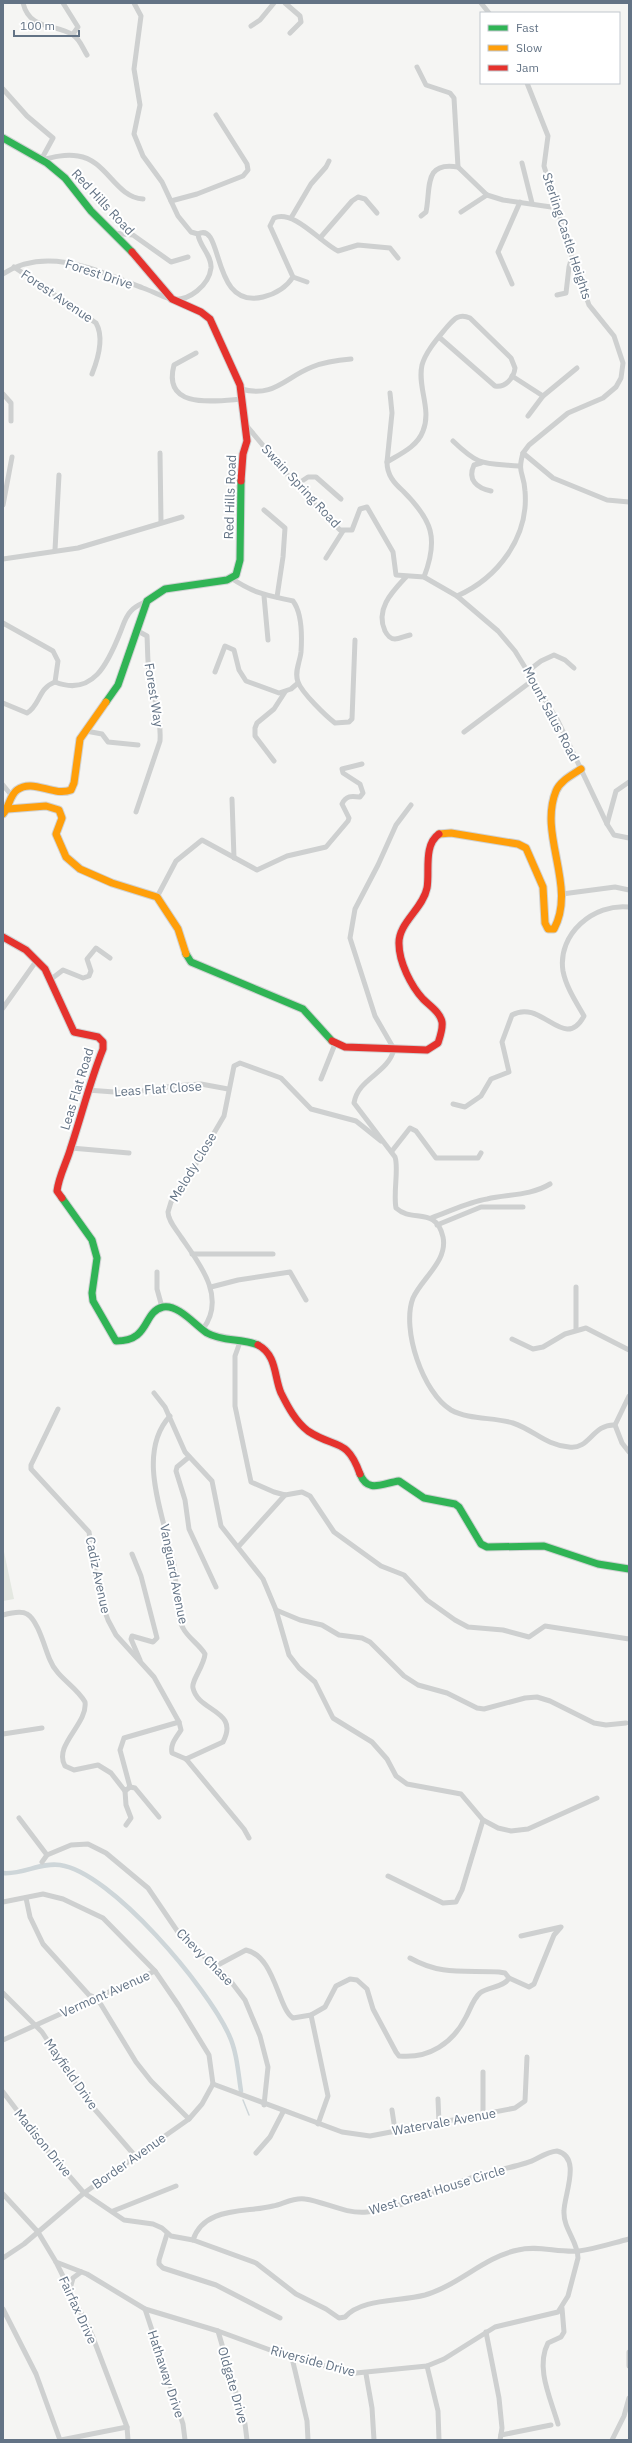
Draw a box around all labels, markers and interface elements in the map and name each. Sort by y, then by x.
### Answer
scale bar [14,12,79,38]
legend [480,12,620,84]
text: 100 m [20,18,55,33]
text: Fast [516,20,539,35]
text: Slow [516,40,542,55]
text: Jam [516,60,539,75]
street label: Red Hills Road [68,165,138,239]
street label: Sterling Castle Heights [538,170,596,302]
street label: Forest Drive [63,255,135,293]
street label: Forest Avenue [18,266,96,326]
street label: Swain Spring Road [258,441,344,531]
street label: Red Hills Road [220,454,240,540]
street label: Forest Way [141,662,168,729]
street label: Mount Salus Road [519,664,583,764]
street label: Leas Flat Road [56,1046,98,1132]
street label: Leas Flat Close [114,1077,202,1101]
street label: Melody Close [166,1129,220,1205]
street label: Vanguard Avenue [156,1522,192,1626]
street label: Cadiz Avenue [82,1535,114,1615]
street label: Chevy Chase [173,1925,237,1989]
street label: Vermont Avenue [57,1967,153,2021]
street label: Mayfield Drive [40,2035,102,2113]
street label: Watervale Avenue [391,2104,497,2140]
street label: Madison Drive [10,2106,76,2180]
street label: Border Avenue [89,2129,169,2193]
street label: West Great House Circle [367,2161,507,2219]
street label: Fairfax Drive [55,2273,101,2347]
street label: Hathaway Drive [144,2328,188,2420]
street label: Riverside Drive [269,2341,357,2381]
street label: Oldgate Drive [214,2345,252,2425]

